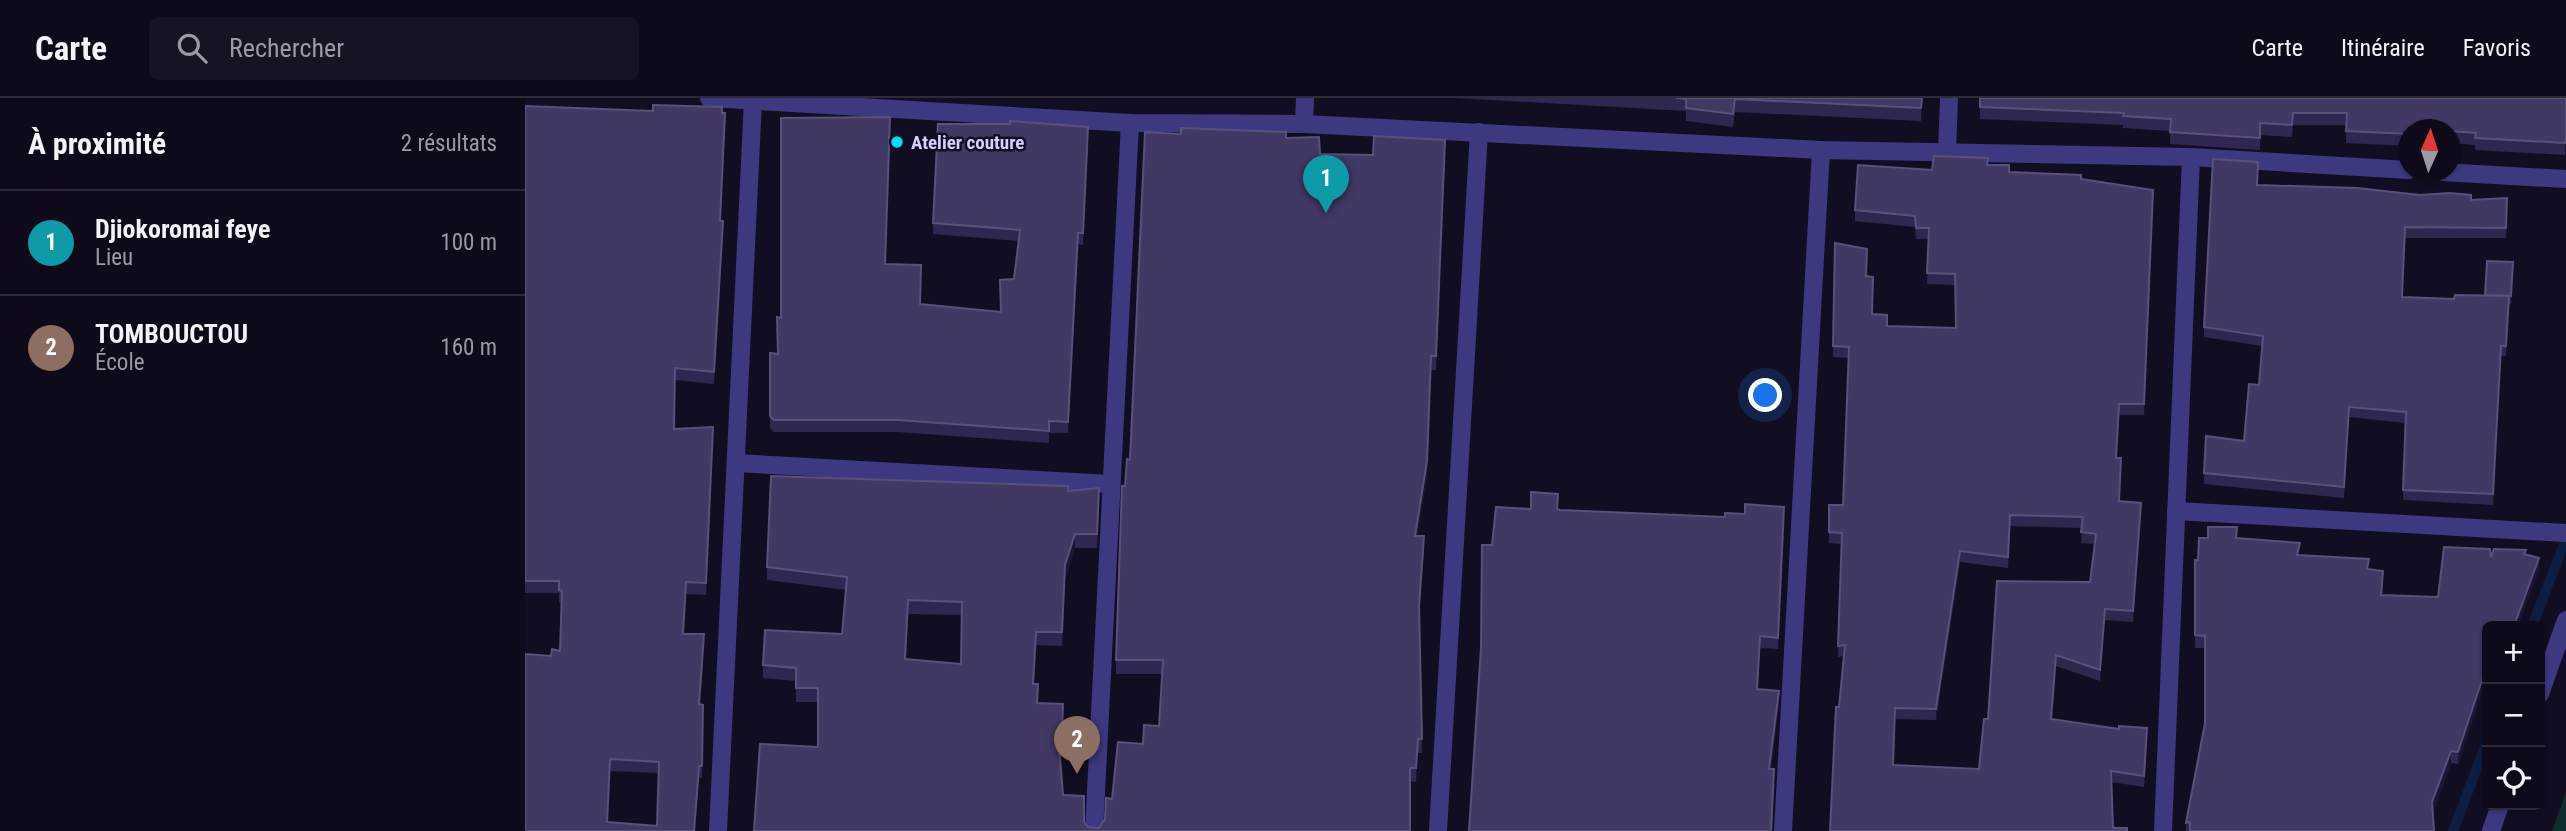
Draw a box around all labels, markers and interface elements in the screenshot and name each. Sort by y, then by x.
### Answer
search box [149,17,639,80]
text: Carte [35,29,107,68]
icon: search [173,29,211,67]
text: Rechercher [229,33,344,63]
text: Carte [2252,34,2303,62]
text: Itinéraire [2341,34,2425,62]
text: Favoris [2463,34,2531,62]
north arrow [2398,119,2461,182]
text: À proximité [28,126,166,161]
text: 2 résultats [401,130,497,157]
place label: Atelier couture [911,131,1024,154]
marker: Atelier couture [889,134,905,150]
pin: 1 [1303,155,1349,213]
text: Djiokoromai feye [95,214,270,244]
text: 1 [45,229,57,256]
text: 100 m [440,229,497,256]
text: Lieu [95,244,133,271]
text: TOMBOUCTOU [95,319,248,349]
text: 2 [45,334,57,361]
text: 160 m [440,334,497,361]
text: École [95,349,144,376]
your location [1748,378,1782,412]
map controls [2482,621,2545,810]
button: + [2482,621,2545,684]
button: − [2482,684,2545,747]
pin: 2 [1054,716,1100,774]
button: locate [2482,747,2545,810]

